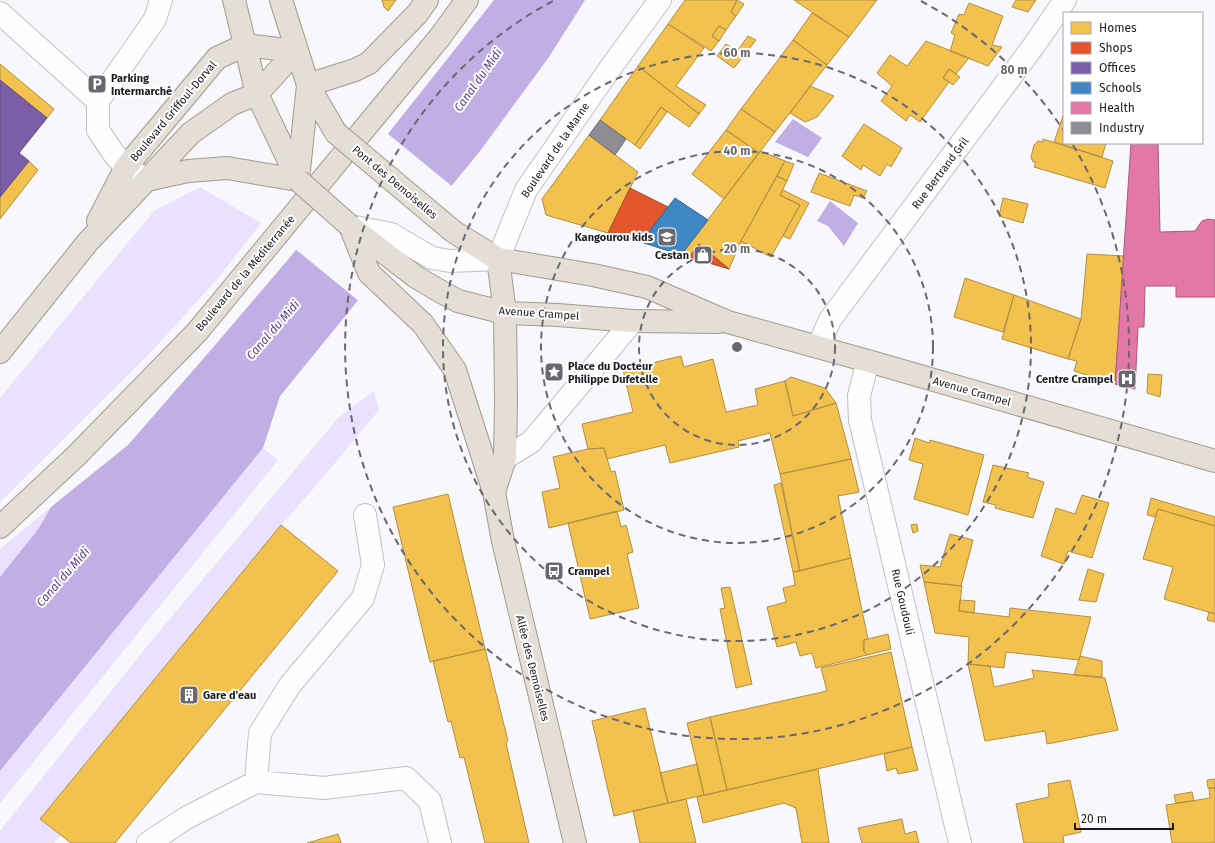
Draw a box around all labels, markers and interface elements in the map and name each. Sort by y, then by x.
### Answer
legend [1063,12,1203,144]
text: Homes [1099,21,1137,35]
text: Shops [1099,41,1133,55]
water label: Canal du Midi [451,45,505,114]
text: 60 m [724,46,750,60]
street label: Boulevard Griffoul-Dorval [127,58,219,164]
text: Offices [1099,61,1136,75]
text: 80 m [1001,63,1027,77]
place label: Parking Intermarché [111,72,172,98]
parking icon: Parking Intermarché [86,73,108,95]
text: Schools [1099,81,1142,95]
street label: Boulevard de la Marne [519,100,592,200]
text: Health [1099,101,1135,115]
text: Industry [1099,121,1144,135]
street label: Rue Bertrand Gril [909,135,972,212]
street label: Pont des Demoiselles [349,143,440,222]
text: 40 m [724,144,750,158]
street label: Boulevard de la Méditerranée [193,213,298,334]
school or university icon: Kangourou kids [656,226,678,248]
place label: Kangourou kids [575,231,654,244]
text: 20 m [724,242,750,256]
shop icon: Cestan [692,244,714,266]
place label: Cestan [655,249,689,262]
water label: Canal du Midi [244,297,303,362]
street label: Avenue Crampel [498,304,580,323]
centre of rings [730,340,744,354]
place label: Place du Docteur Philippe Dufetelle [568,360,658,386]
place icon: Place du Docteur Philippe Dufetelle [543,361,565,383]
hospital icon: Centre Crampel [1116,368,1138,390]
place label: Centre Crampel [1036,373,1114,386]
street label: Avenue Crampel [931,374,1012,409]
water label: Canal du Midi [34,544,93,609]
bus stop icon: Crampel [543,560,565,582]
place label: Crampel [568,565,610,578]
street label: Rue Goudouli [889,568,916,636]
street label: Allée des Demoiselles [513,614,552,723]
building icon: Gare d'eau [178,684,200,706]
place label: Gare d'eau [203,689,256,702]
scale bar [1075,805,1173,831]
text: 20 m [1081,812,1107,826]

